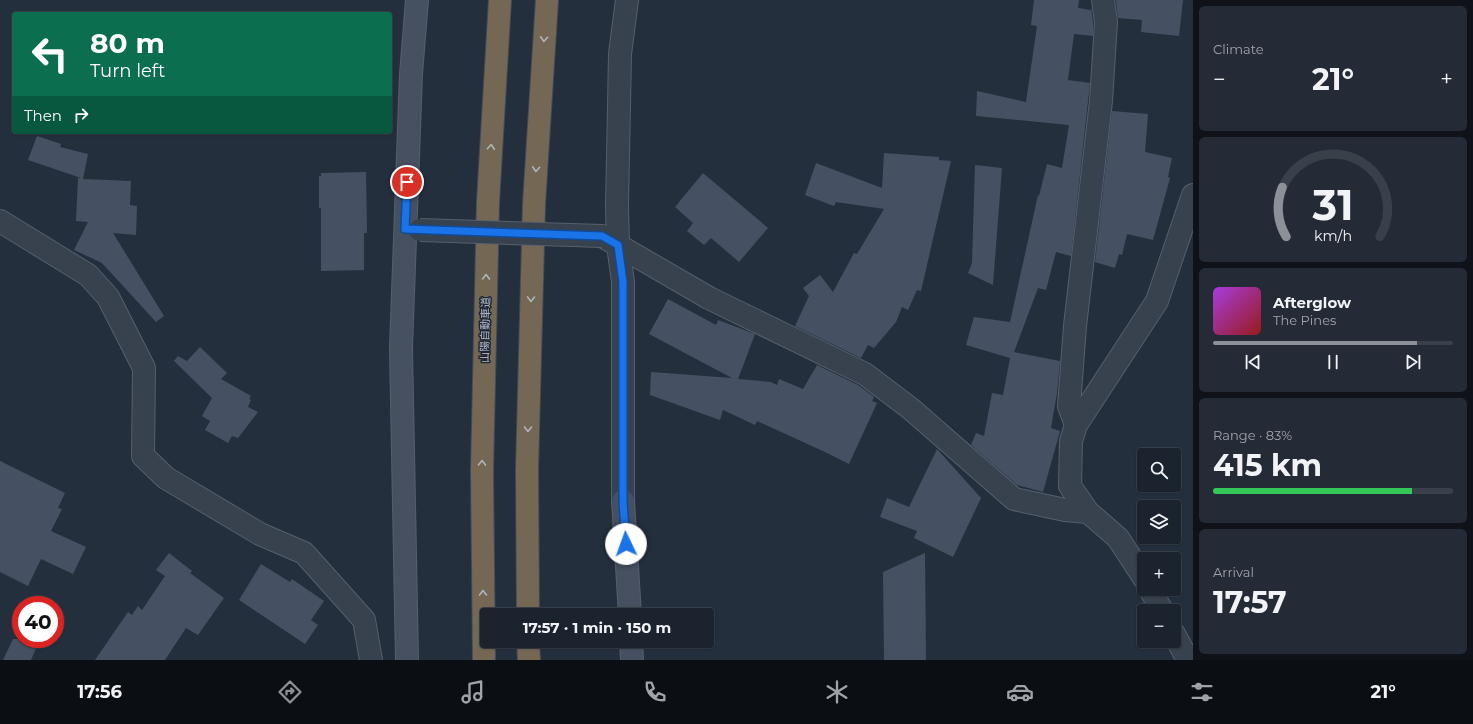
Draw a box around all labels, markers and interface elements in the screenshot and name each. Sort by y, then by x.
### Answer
text: 80 m [90,26,165,60]
icon: left [24,28,76,80]
one-way arrow [540,36,549,42]
text: Climate [1213,41,1264,57]
text: Turn left [90,60,165,82]
text: 21° [1312,61,1354,98]
text: − [1213,66,1226,93]
text: + [1440,66,1453,93]
icon: right [70,104,92,126]
text: Then [24,106,62,125]
one-way arrow [487,144,495,150]
pin [390,165,424,199]
one-way arrow [532,166,541,172]
icon: arrive [396,171,418,193]
text: 31 [1312,180,1353,230]
text: km/h [1314,227,1352,245]
one-way arrow [482,274,490,280]
text: Afterglow [1273,293,1351,312]
one-way arrow [527,296,536,302]
street label: 山陽自動車道 [477,297,493,363]
text: The Pines [1273,312,1336,328]
icon: previous [1242,351,1264,373]
icon: pause [1322,351,1344,373]
icon: next [1402,351,1424,373]
one-way arrow [524,426,532,432]
text: Range · 83% [1213,427,1292,443]
text: 415 km [1213,447,1322,484]
map controls [1137,448,1181,648]
button: search [1137,448,1181,492]
one-way arrow [478,460,486,466]
button: layers [1137,500,1181,544]
position arrow [605,523,647,565]
button: + [1137,552,1181,596]
text: Arrival [1213,564,1254,580]
text: 17:57 [1213,584,1287,621]
one-way arrow [479,590,487,596]
speed limit sign: 40 [12,596,64,648]
button: − [1137,604,1181,648]
text: 17:57 · 1 min · 150 m [523,618,671,637]
icon: directions [276,678,304,706]
icon: music [459,678,487,706]
icon: phone [641,678,669,706]
icon: climate [823,678,851,706]
icon: car [1006,678,1034,706]
icon: filters [1188,678,1216,706]
text: 17:56 [77,681,122,703]
text: 21° [1371,681,1396,703]

